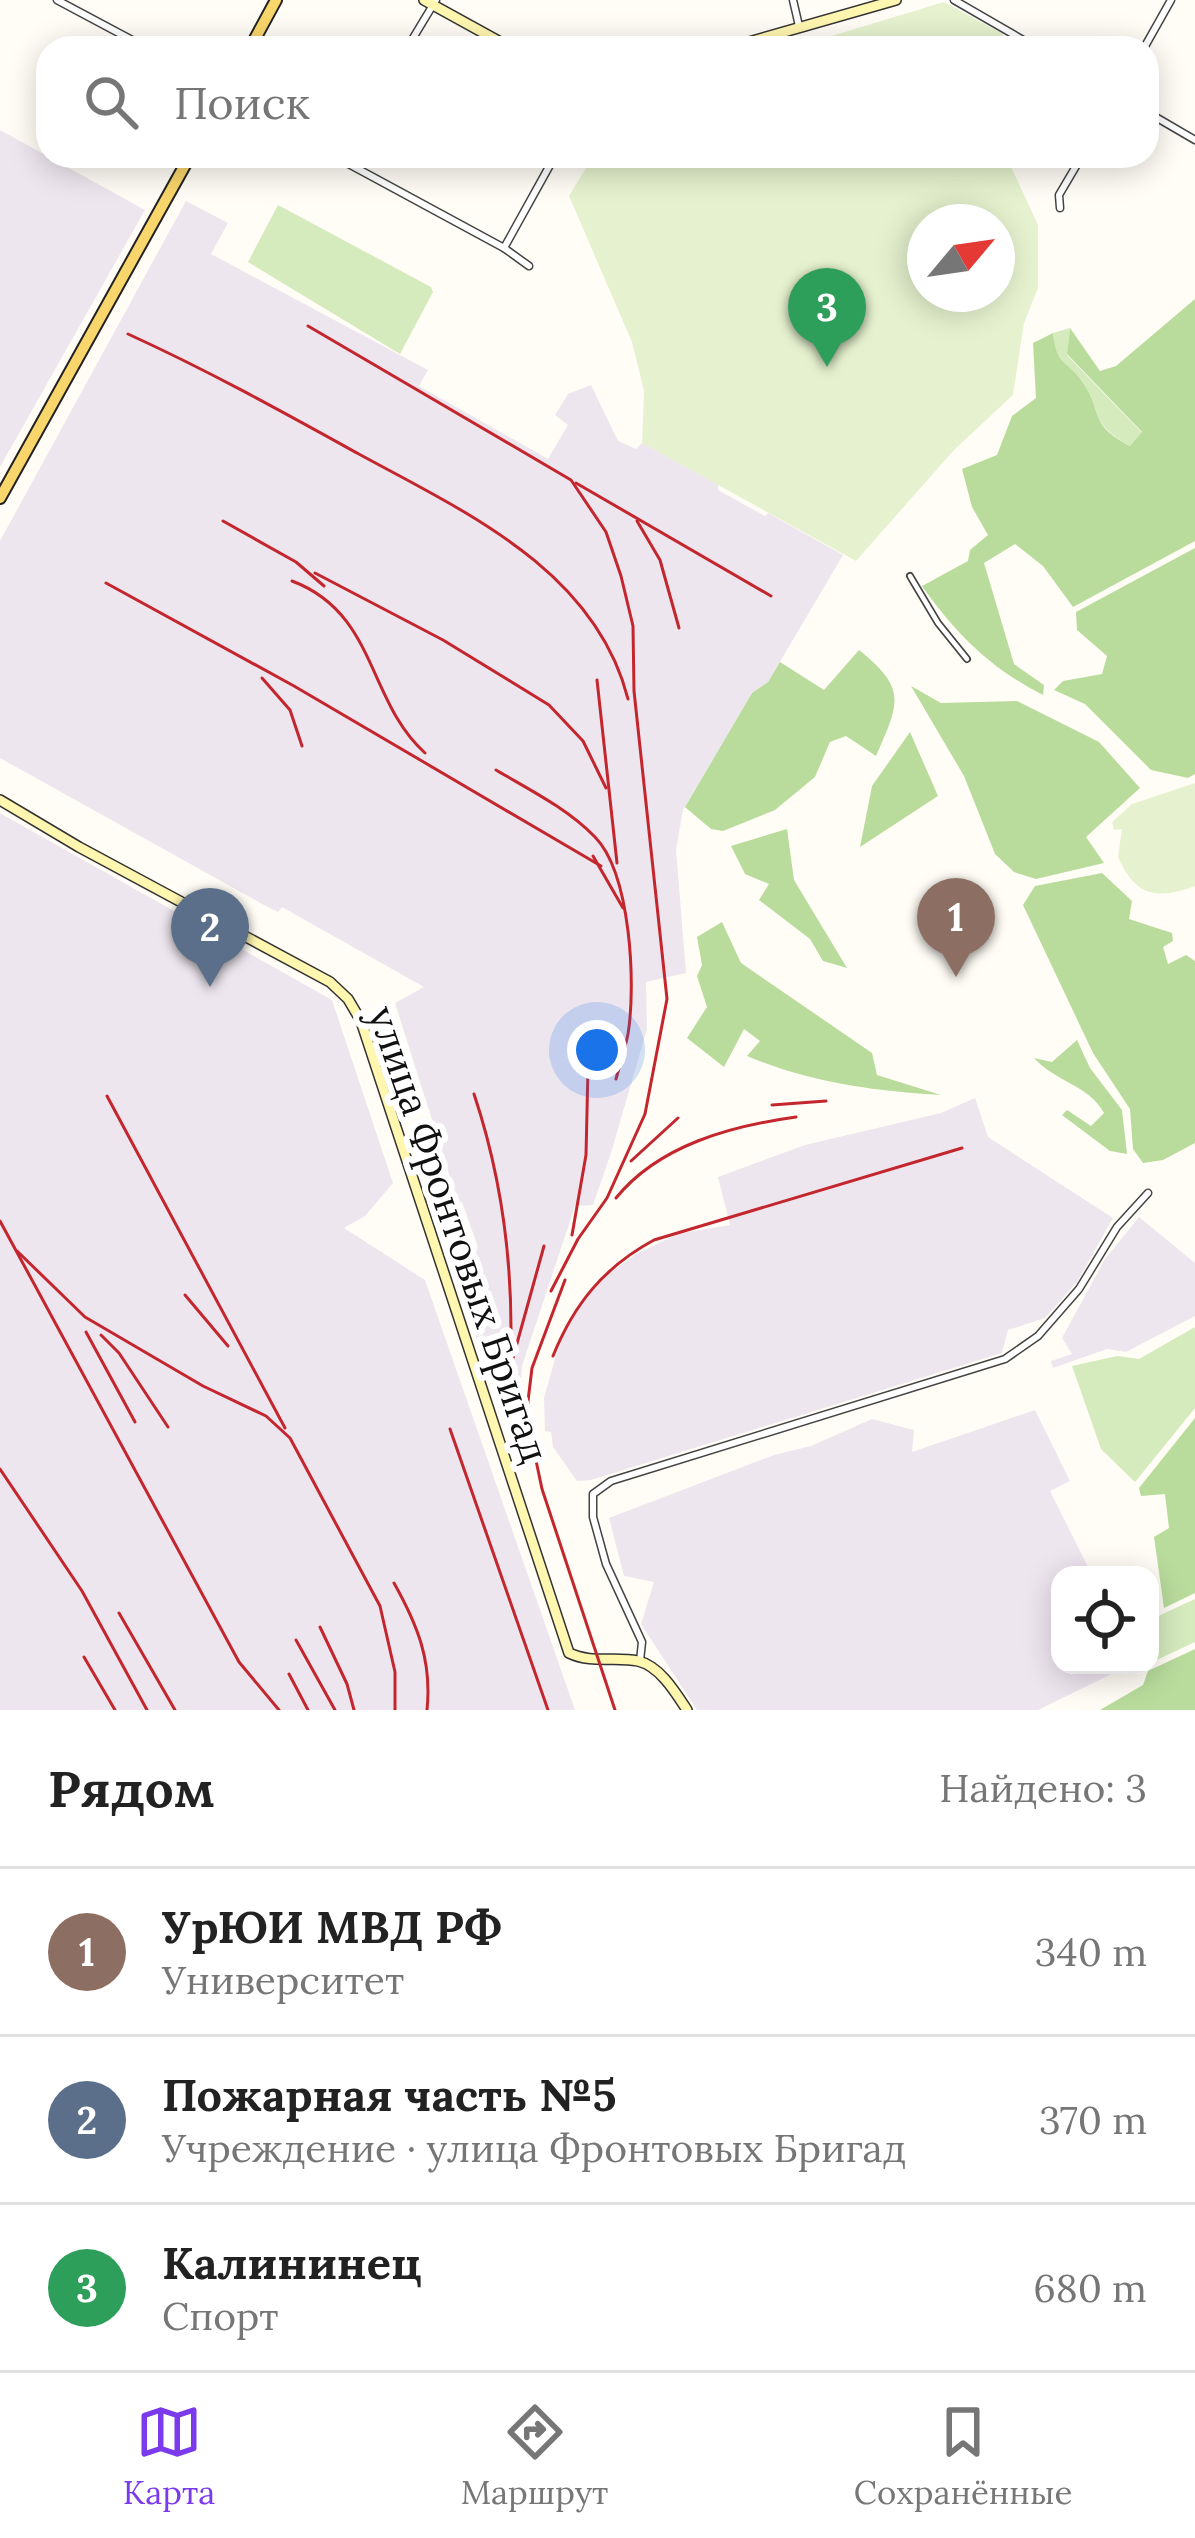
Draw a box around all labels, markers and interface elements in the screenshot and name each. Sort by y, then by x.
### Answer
search box [36,36,1159,168]
icon: search [78,69,144,135]
text: Поиск [174,74,310,131]
north arrow [907,204,1015,312]
pin: 3 [788,268,866,367]
pin: 1 [917,878,995,977]
pin: 2 [171,888,249,987]
street label: улица Фронтовых Бригад [357,999,561,1469]
your location [567,1020,627,1080]
map controls [1051,1566,1159,1674]
button: locate [1051,1566,1159,1674]
text: Рядом [48,1756,214,1821]
text: Найдено: 3 [939,1763,1147,1813]
text: УрЮИ МВД РФ [162,1898,502,1955]
text: 1 [79,1927,95,1977]
text: 340 m [1035,1927,1147,1977]
text: Университет [162,1955,404,2005]
text: Пожарная часть №5 [162,2066,617,2123]
text: 2 [77,2095,97,2145]
text: 370 m [1039,2095,1147,2145]
text: Учреждение · улица Фронтовых Бригад [162,2123,906,2173]
text: Калининец [162,2234,422,2291]
text: 3 [76,2263,98,2313]
text: 680 m [1033,2263,1147,2313]
text: Спорт [162,2291,279,2341]
tab: Карта [123,2399,215,2513]
tab: Маршрут [461,2399,608,2513]
tab: Сохранённые [854,2399,1072,2513]

